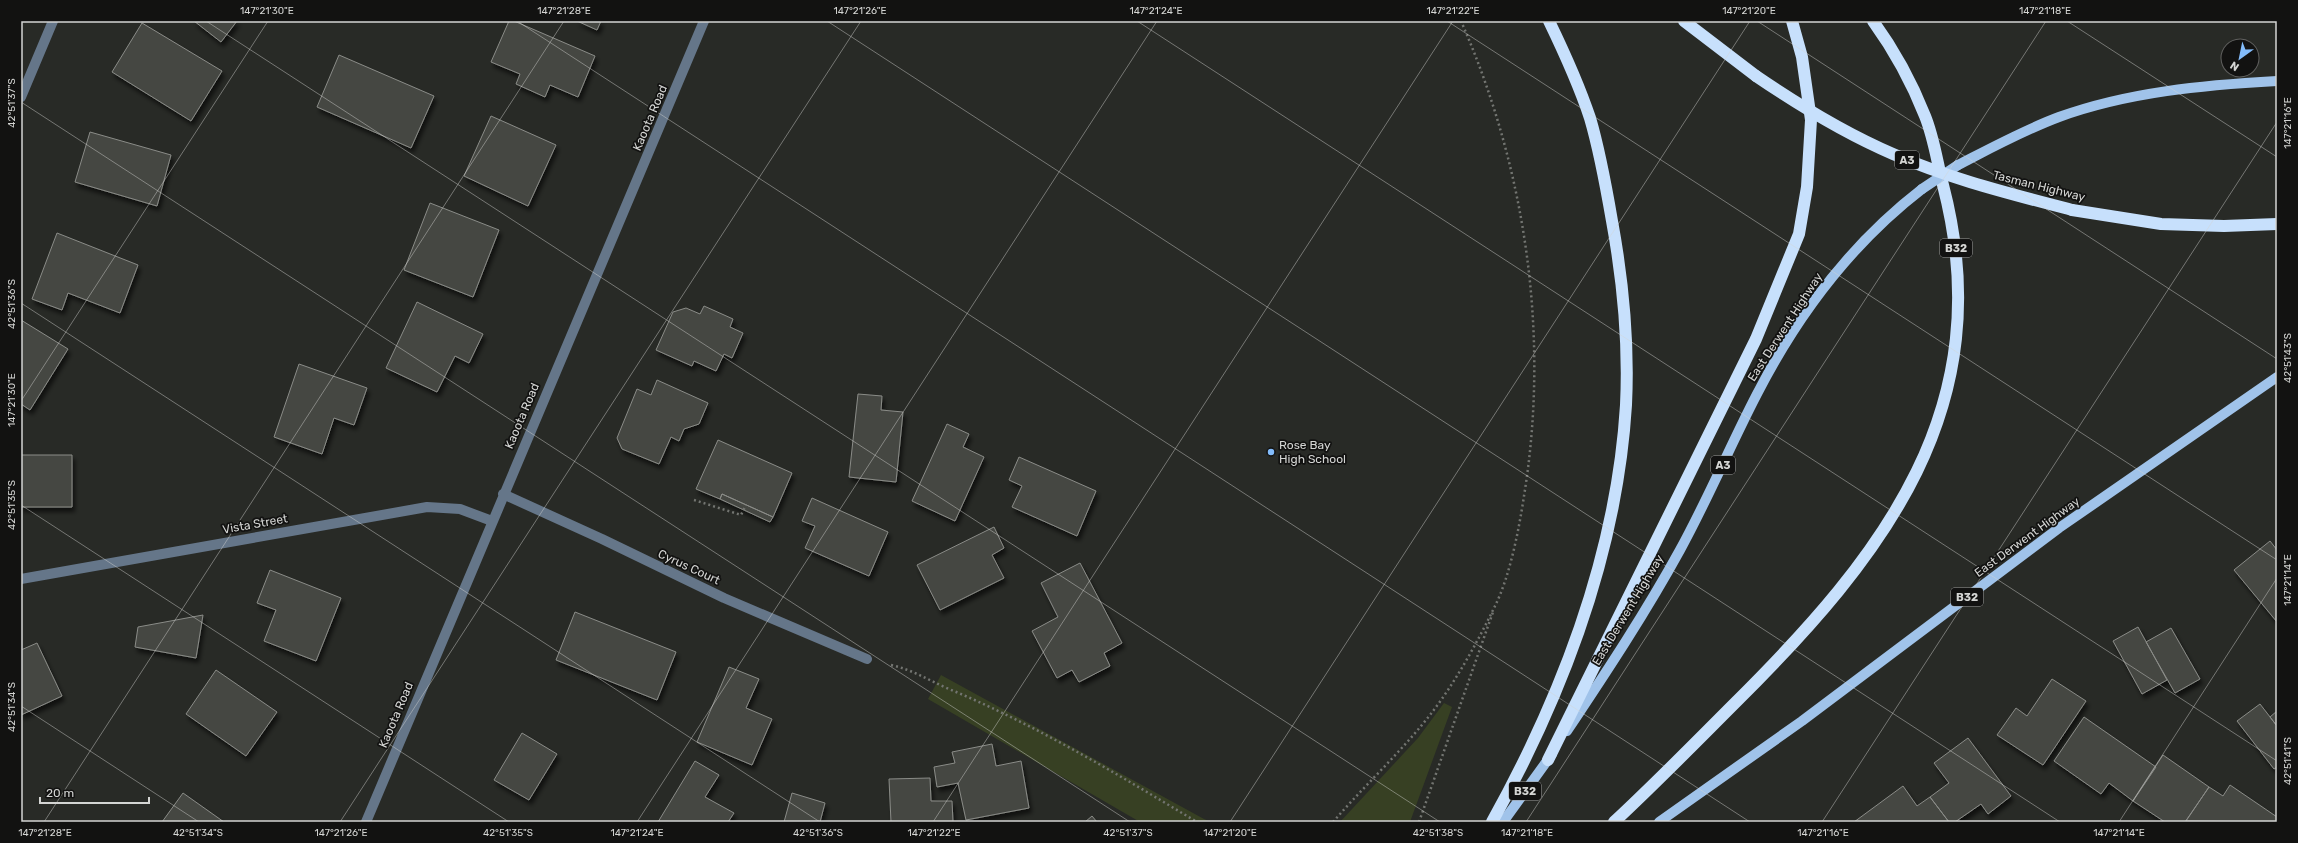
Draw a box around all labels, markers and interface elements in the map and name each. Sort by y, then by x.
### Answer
text: 147°21'30"E [240,5,294,17]
text: 147°21'28"E [537,5,591,17]
text: 147°21'26"E [834,5,887,17]
text: 147°21'24"E [1129,5,1183,17]
text: 147°21'22"E [1426,5,1480,17]
text: 147°21'20"E [1722,5,1776,17]
text: 147°21'18"E [2019,5,2071,17]
north arrow [2220,38,2260,78]
text: N [2228,58,2242,74]
text: 42°51'37"S [6,78,18,128]
street label: Kaoota Road [630,83,670,153]
text: 147°21'16"E [2282,97,2294,149]
road number: A3 [1895,151,1919,169]
street label: Tasman Highway [1991,168,2087,204]
road number: B32 [1940,239,1972,257]
street label: East Derwent Highway [1745,270,1826,384]
text: 42°51'36"S [6,279,18,329]
text: 42°51'43"S [2282,333,2294,383]
text: 147°21'30"E [6,373,18,427]
street label: Kaoota Road [502,381,542,451]
place label: Rose Bay High School [1279,438,1346,466]
marker: Rose Bay High School [1266,447,1276,457]
road number: A3 [1711,456,1735,474]
text: 42°51'35"S [6,480,18,530]
street label: East Derwent Highway [1972,494,2083,580]
street label: Vista Street [221,511,289,537]
street label: Cyrus Court [656,547,723,588]
street label: East Derwent Highway [1589,552,1667,668]
text: 147°21'14"E [2282,554,2294,606]
road number: B32 [1951,588,1983,606]
street label: Kaoota Road [376,680,416,750]
text: 42°51'34"S [6,682,18,732]
text: 42°51'41"S [2282,737,2294,785]
scale bar [40,779,149,805]
road number: B32 [1509,782,1541,800]
text: 20 m [46,786,74,800]
text: 147°21'28"E [18,827,72,839]
text: 42°51'34"S [173,827,223,839]
text: 147°21'26"E [315,827,368,839]
text: 42°51'35"S [483,827,533,839]
text: 147°21'24"E [610,827,664,839]
text: 42°51'36"S [793,827,843,839]
text: 147°21'22"E [907,827,961,839]
text: 42°51'37"S [1103,827,1153,839]
text: 147°21'20"E [1203,827,1257,839]
text: 42°51'38"S [1413,827,1463,839]
text: 147°21'18"E [1501,827,1553,839]
text: 147°21'16"E [1797,827,1849,839]
text: 147°21'14"E [2093,827,2145,839]

